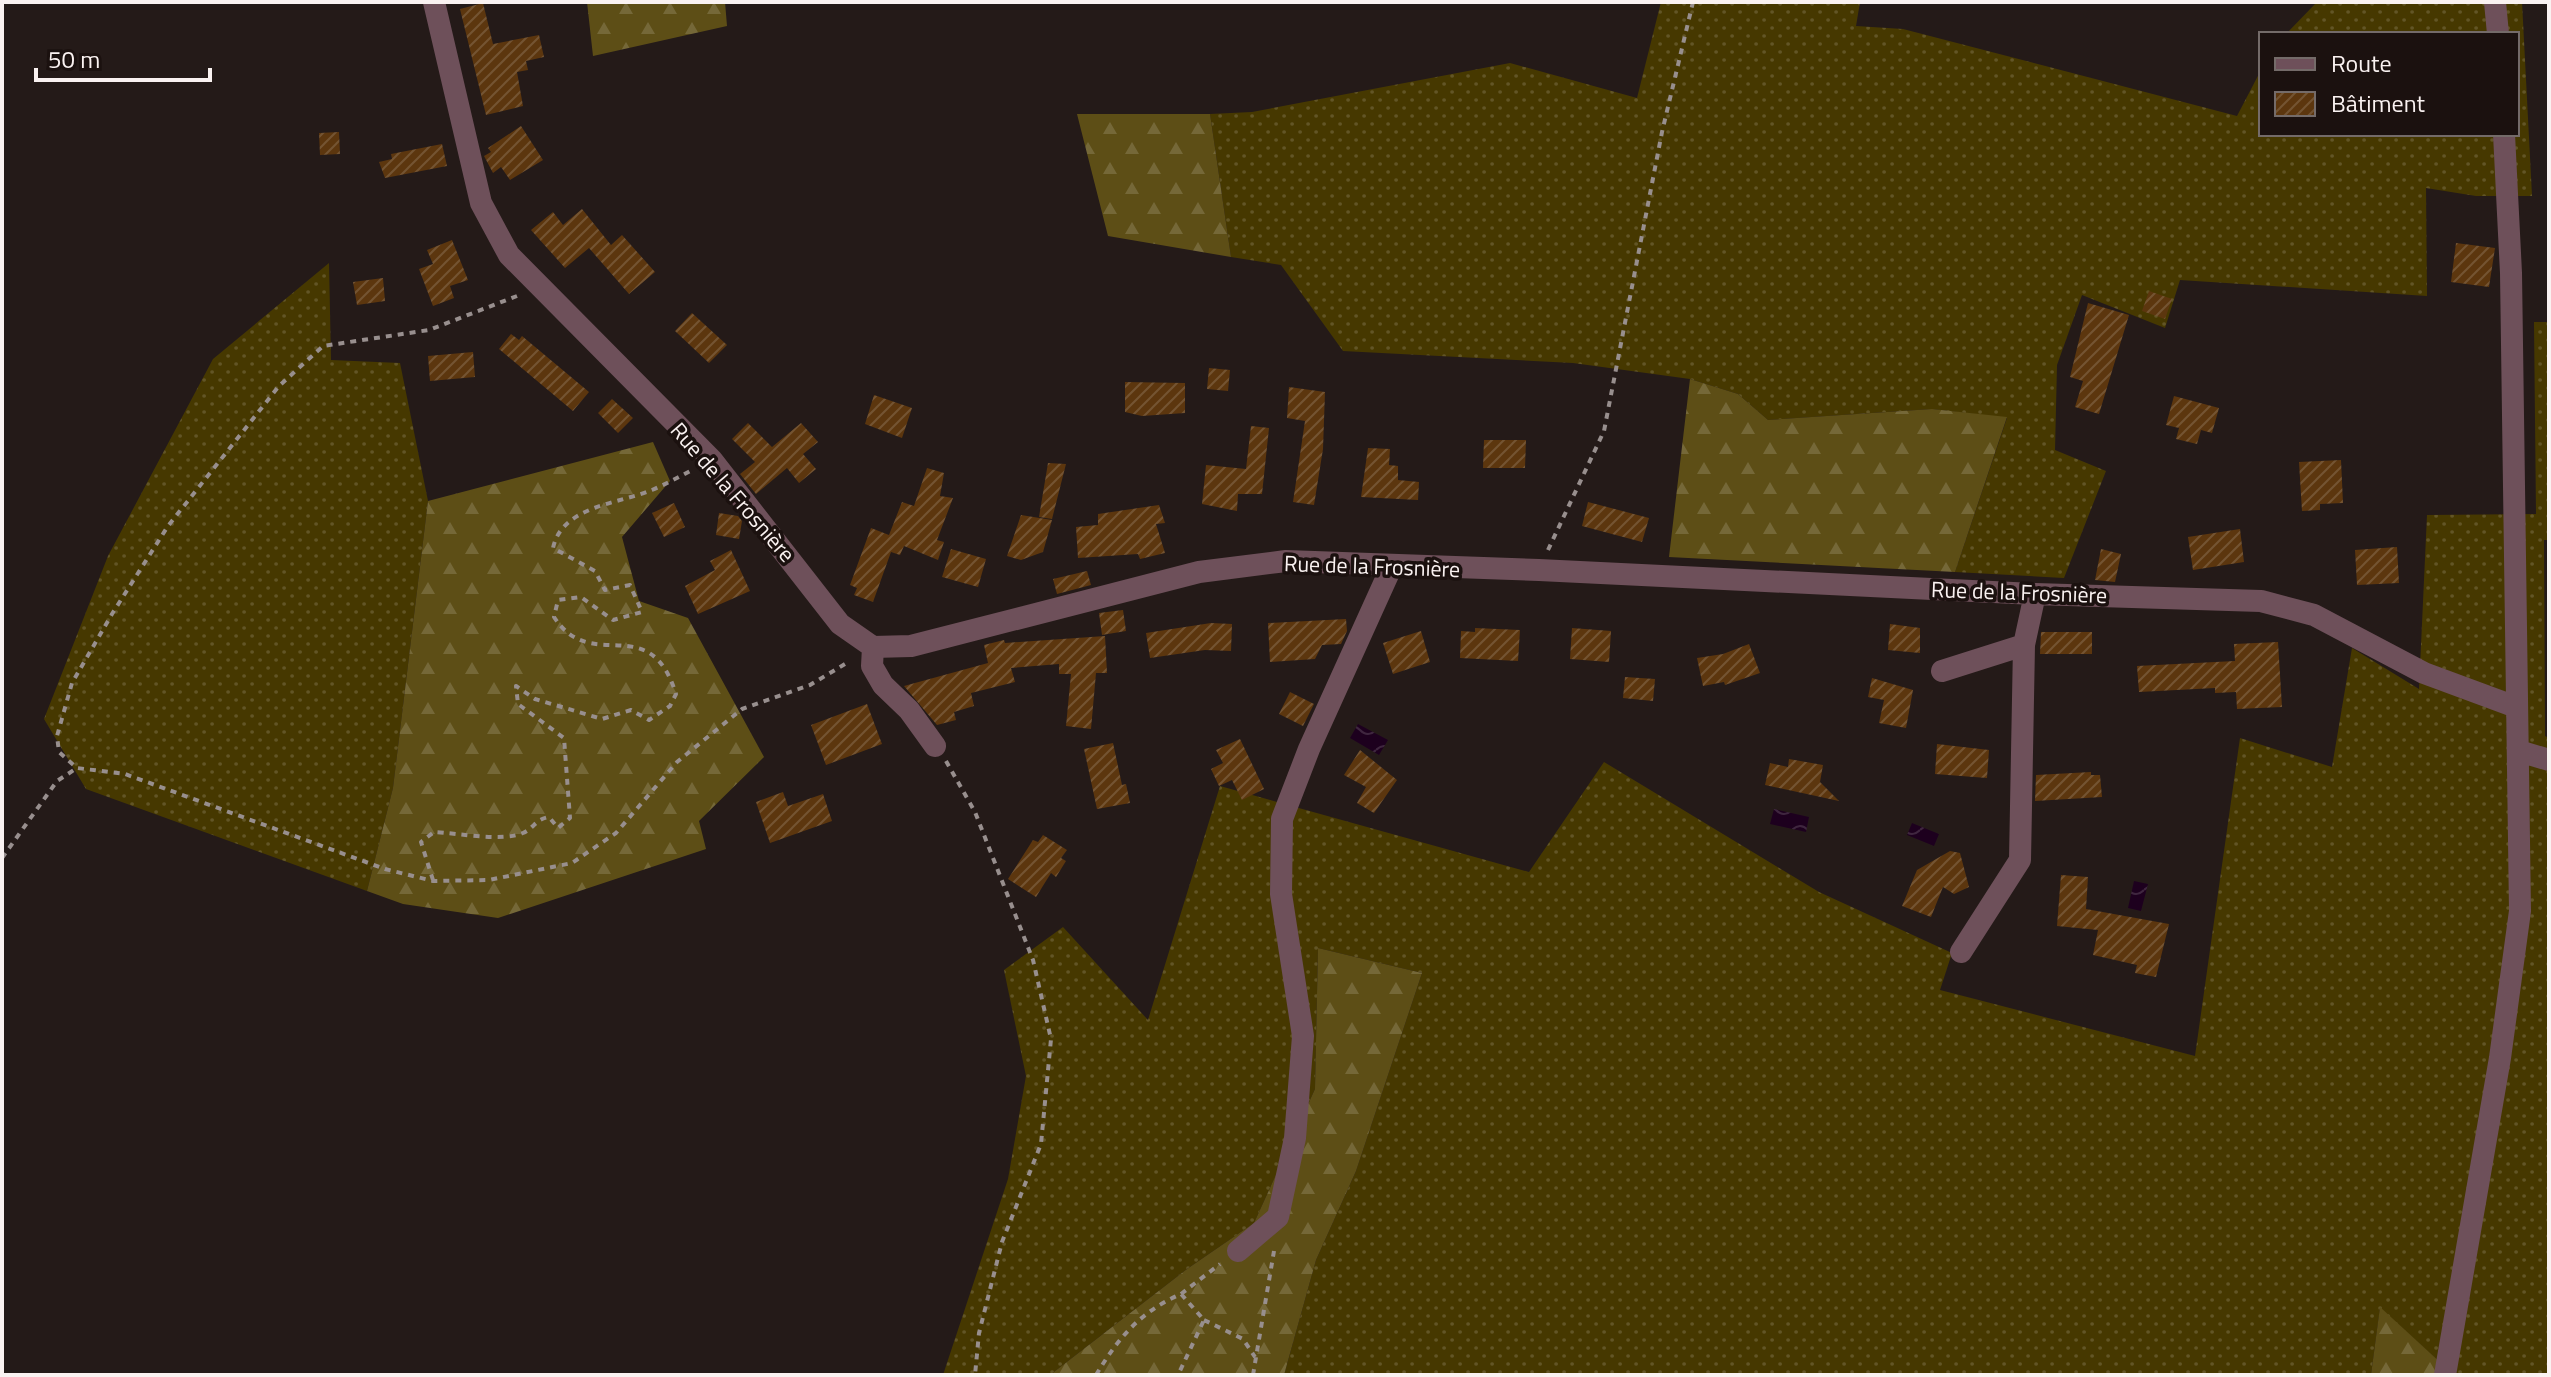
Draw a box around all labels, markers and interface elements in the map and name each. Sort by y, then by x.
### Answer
scale bar [36,32,210,82]
legend [2259,32,2519,136]
text: 50 m [48,41,100,77]
text: Route [2331,45,2392,81]
text: Bâtiment [2331,85,2425,121]
street label: Rue de la Frosnière [662,414,804,570]
street label: Rue de la Frosnière [1283,546,1461,586]
street label: Rue de la Frosnière [1930,572,2108,612]

